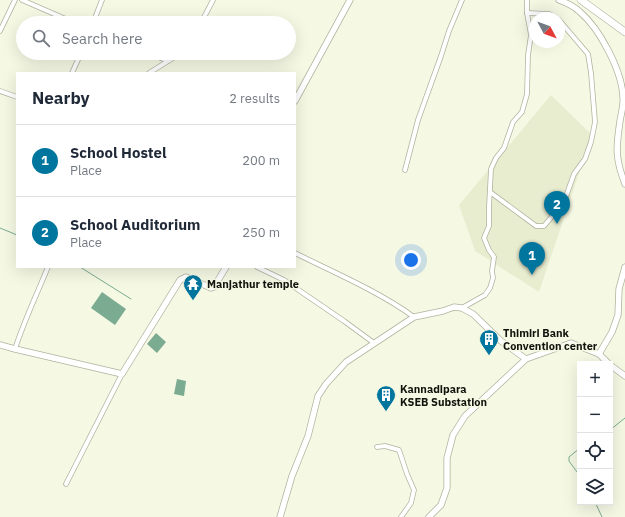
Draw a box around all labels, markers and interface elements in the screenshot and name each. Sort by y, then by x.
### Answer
north arrow [529,12,565,48]
search box [16,16,296,60]
icon: search [30,27,52,49]
text: Search here [62,29,142,48]
text: Nearby [32,87,90,109]
text: 2 results [229,90,280,107]
text: School Hostel [70,143,166,162]
text: 1 [41,152,49,169]
text: 200 m [242,152,280,169]
text: Place [70,162,102,179]
pin: 2 [544,191,570,224]
text: School Auditorium [70,215,201,234]
text: 2 [41,224,49,241]
text: 250 m [242,224,280,241]
text: Place [70,234,102,251]
pin: 1 [519,242,545,275]
your location [401,250,421,270]
temple icon: Manjathur temple [182,273,204,301]
place label: Manjathur temple [207,277,299,291]
place label: Thimiri Bank Convention center [503,326,598,353]
building icon: Thimiri Bank Convention center [478,328,500,356]
map controls [577,361,613,505]
button: + [577,361,613,397]
place label: Kannadipara KSEB Substation [400,382,487,409]
building icon: Kannadipara KSEB Substation [375,384,397,412]
button: − [577,397,613,433]
button: locate [577,433,613,469]
button: layers [577,469,613,505]

